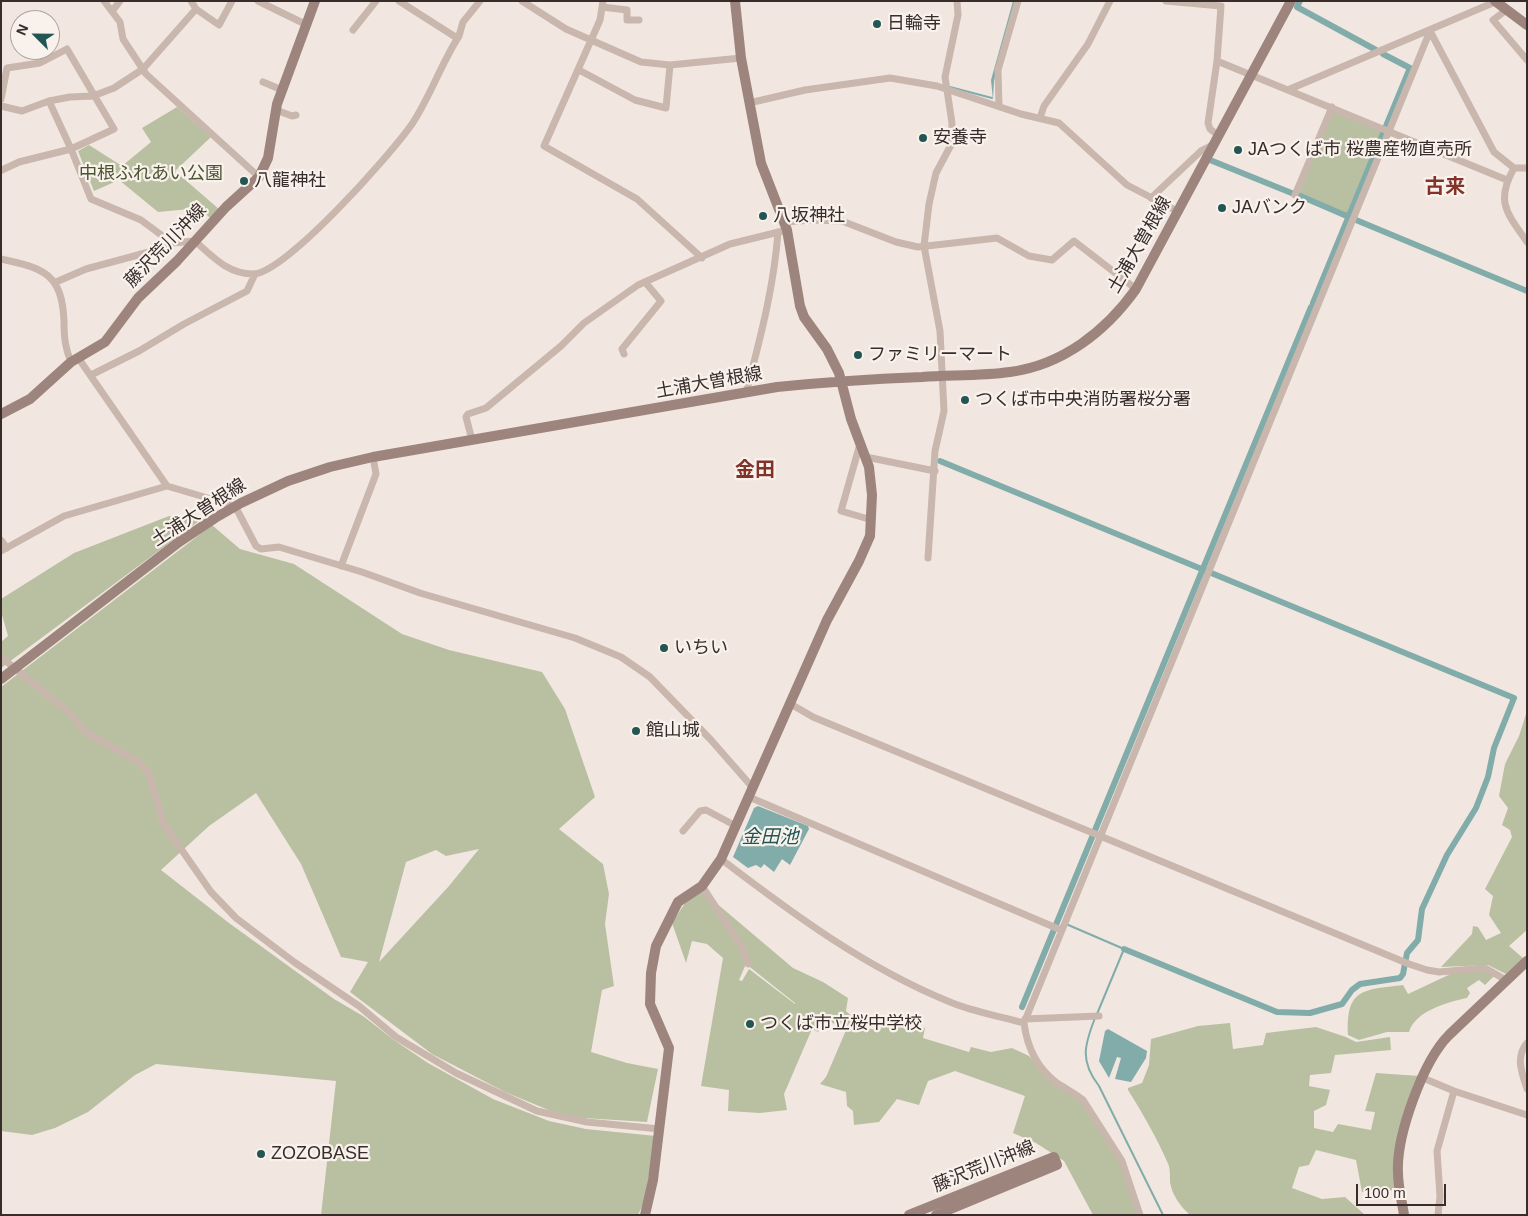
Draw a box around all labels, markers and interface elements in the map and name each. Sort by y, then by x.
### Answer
north arrow [10,10,60,60]
place label: 日輪寺 [887,13,941,35]
marker: 日輪寺 [871,18,883,30]
text: N [13,22,31,37]
place label: 安養寺 [933,127,987,149]
marker: 安養寺 [917,132,929,144]
place label: JAつくば市 桜農産物直売所 [1248,139,1472,161]
marker: JAつくば市 桜農産物直売所 [1232,144,1244,156]
park label: 中根ふれあい公園 [79,163,223,185]
place label: 八龍神社 [254,170,326,192]
marker: 八龍神社 [238,175,250,187]
district label: 古来 [1425,175,1465,199]
street label: 土浦大曽根線 [1104,193,1176,297]
place label: JAバンク [1232,197,1307,219]
street label: 藤沢荒川沖線 [121,200,211,292]
marker: JAバンク [1216,202,1228,214]
place label: 八坂神社 [773,205,845,227]
marker: 八坂神社 [757,210,769,222]
place label: ファミリーマート [868,344,1012,366]
marker: ファミリーマート [852,349,864,361]
street label: 土浦大曽根線 [654,363,764,403]
place label: つくば市中央消防署桜分署 [975,389,1191,411]
marker: つくば市中央消防署桜分署 [959,394,971,406]
district label: 金田 [735,458,775,482]
street label: 土浦大曽根線 [148,475,250,551]
place label: いちい [674,637,728,659]
marker: いちい [658,642,670,654]
place label: 館山城 [646,720,700,742]
marker: 館山城 [630,725,642,737]
water label: 金田池 [742,827,798,849]
place label: つくば市立桜中学校 [760,1013,922,1035]
marker: つくば市立桜中学校 [744,1018,756,1030]
street label: 藤沢荒川沖線 [930,1137,1038,1197]
place label: ZOZOBASE [271,1143,369,1165]
marker: ZOZOBASE [255,1148,267,1160]
scale bar [1358,1174,1448,1206]
text: 100 m [1364,1184,1406,1201]

